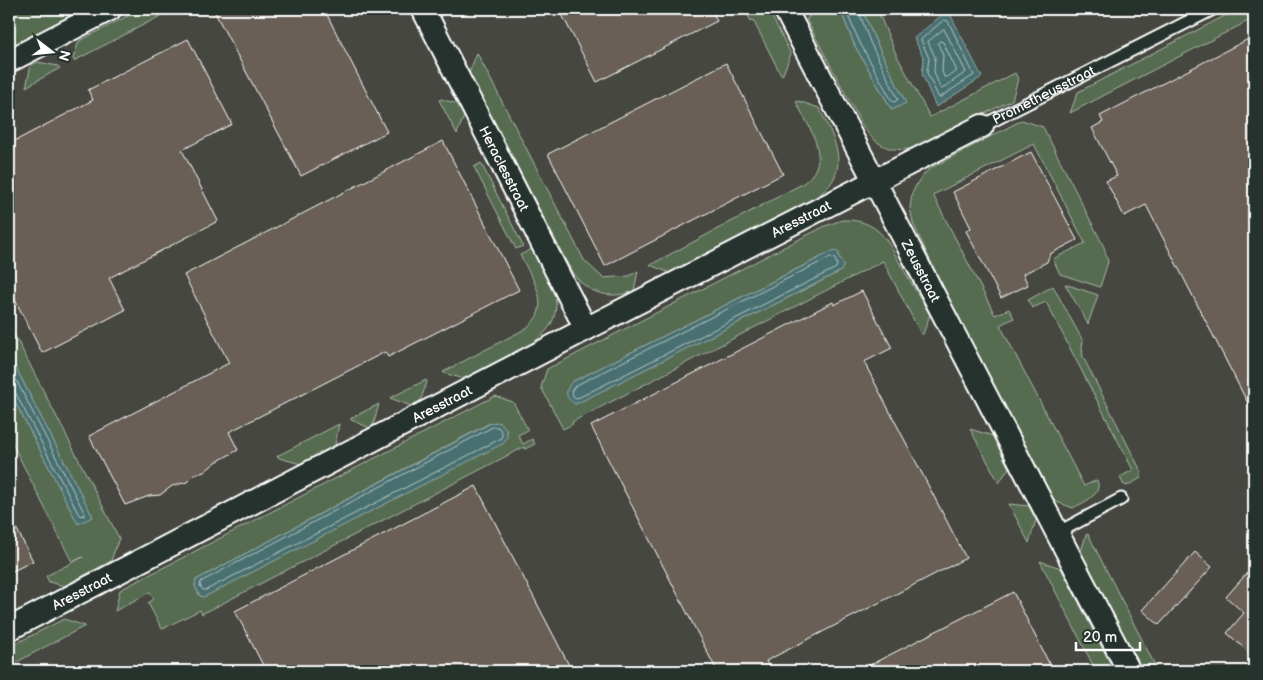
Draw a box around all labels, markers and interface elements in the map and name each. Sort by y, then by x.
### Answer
north arrow [28,28,78,78]
text: N [54,48,74,63]
street label: Prometheusstraat [990,62,1099,128]
street label: Heraclesstraat [475,123,533,215]
street label: Aresstraat [769,197,835,242]
street label: Zeusstraat [897,236,944,306]
street label: Aresstraat [410,382,475,427]
street label: Aresstraat [49,569,115,614]
scale bar [1076,620,1139,652]
text: 20 m [1083,628,1117,647]

